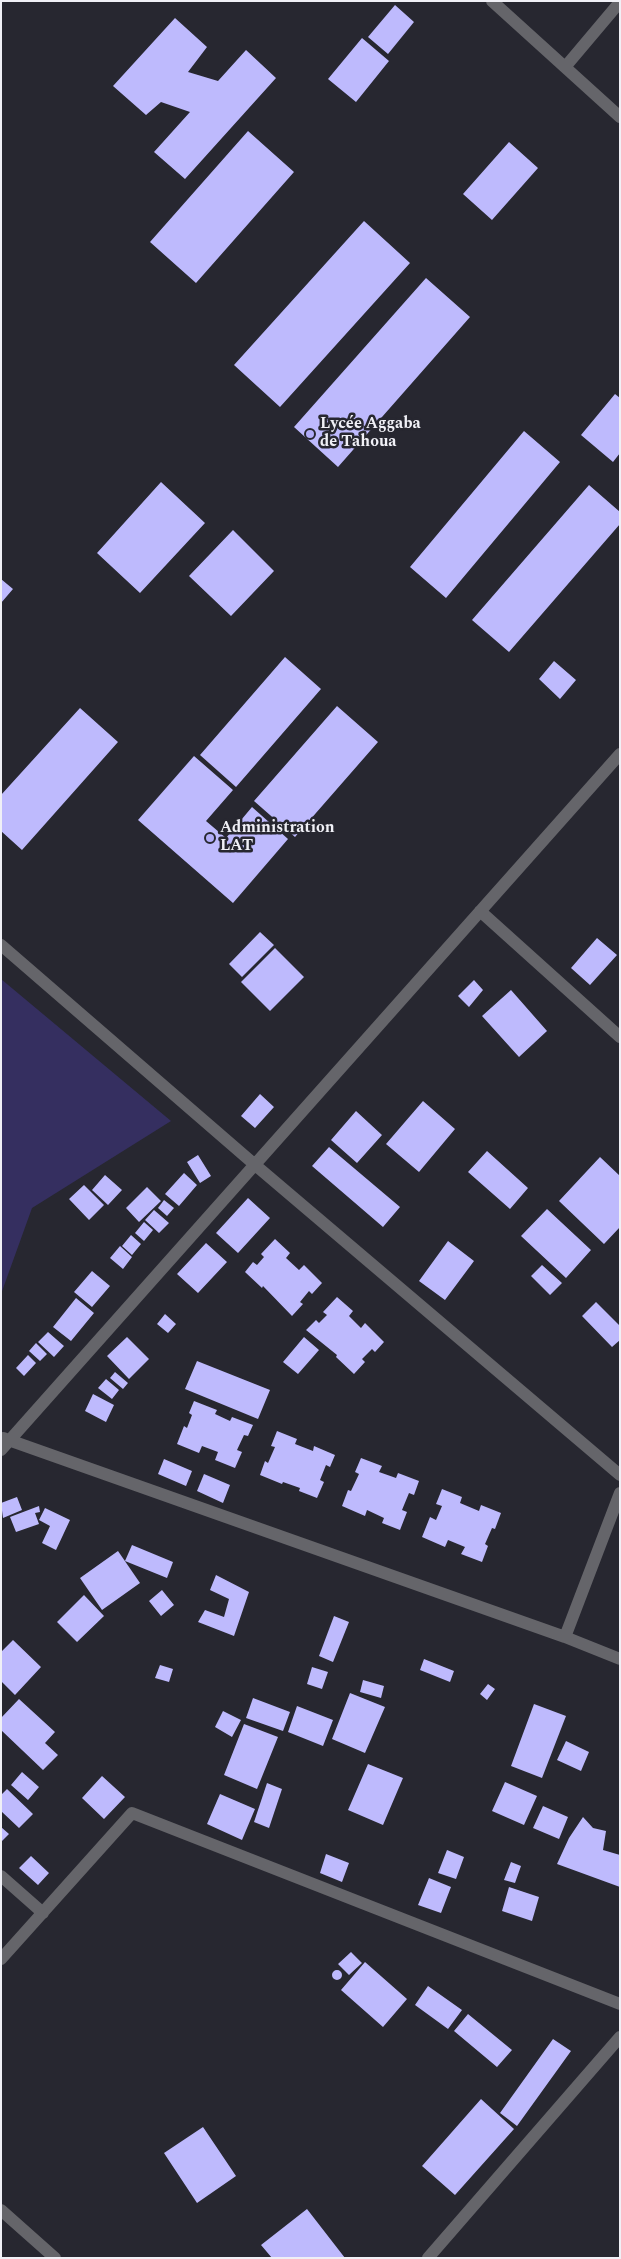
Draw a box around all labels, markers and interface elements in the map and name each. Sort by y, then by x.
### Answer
place label: Lycée Aggaba de Tahoua [320,415,421,453]
marker: Lycée Aggaba de Tahoua [304,428,316,440]
place label: Administration LAT [220,819,335,857]
marker: Administration LAT [204,832,216,844]

